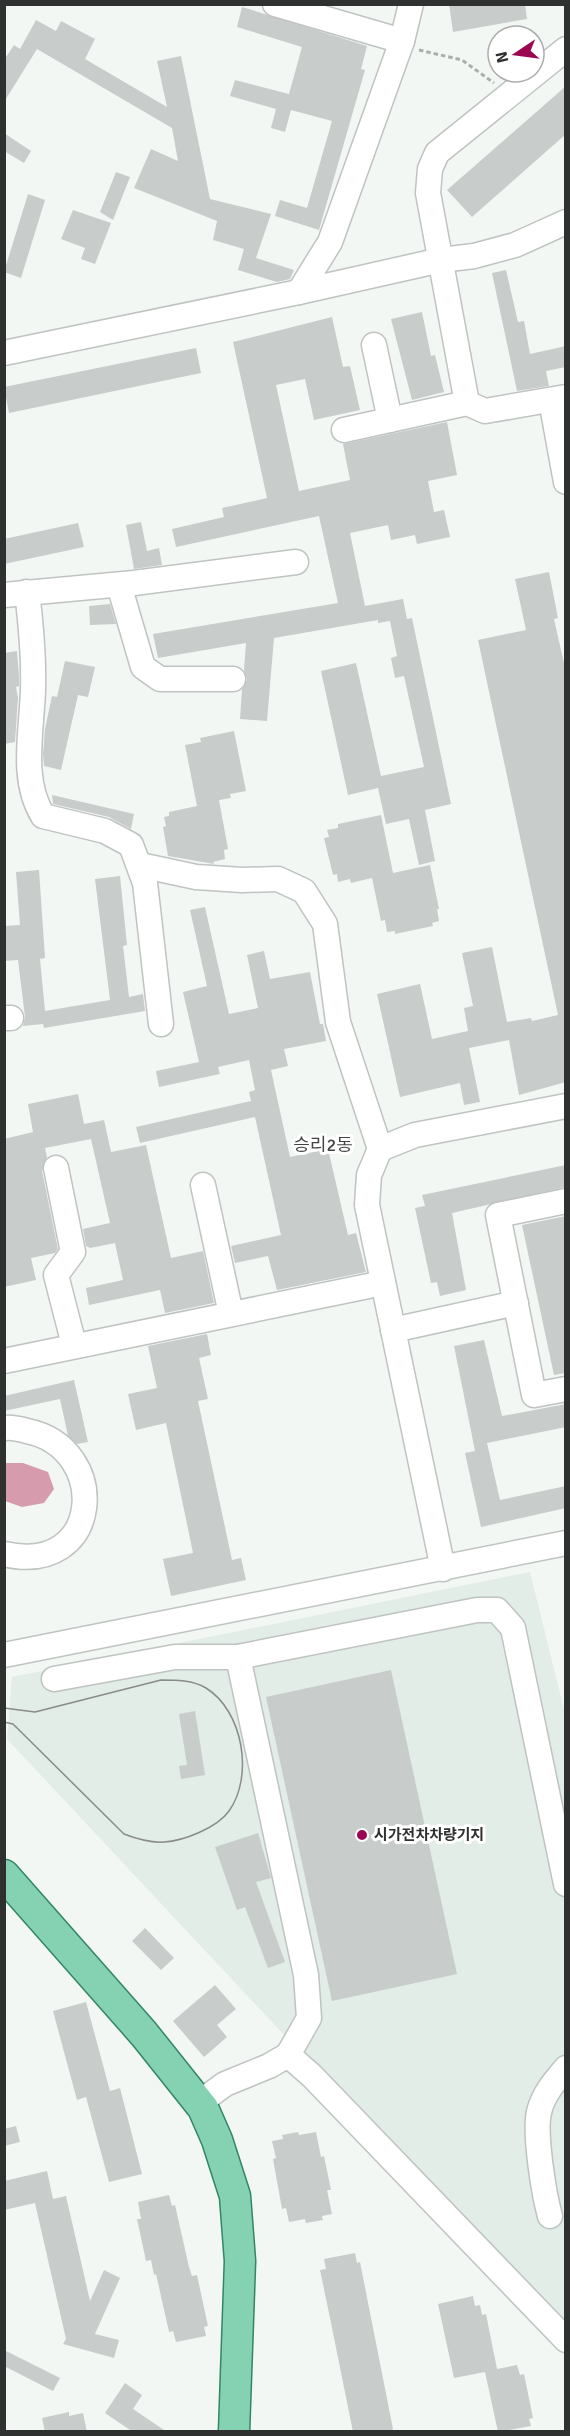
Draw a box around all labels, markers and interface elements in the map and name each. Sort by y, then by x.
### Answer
north arrow [486,24,546,84]
text: N [491,49,513,65]
district label: 승리2동 [293,1134,353,1156]
place label: 시가전차차량기지 [374,1826,484,1844]
marker: 시가전차차량기지 [355,1828,369,1842]

